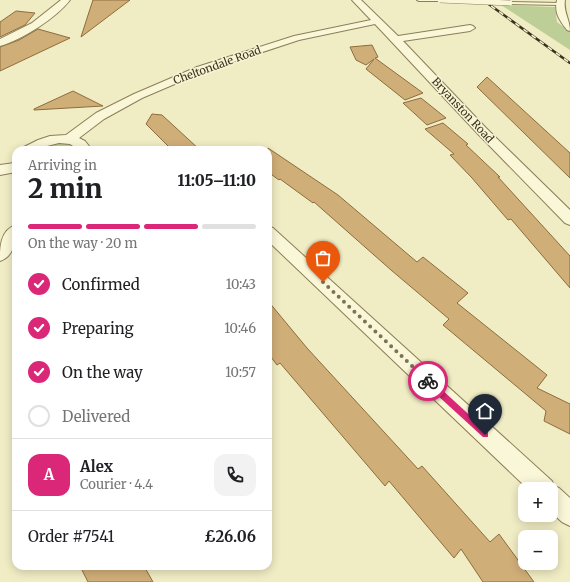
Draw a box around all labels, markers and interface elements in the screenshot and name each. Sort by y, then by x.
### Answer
street label: Cheltondale Road [171,43,263,87]
street label: Bryanston Road [429,74,497,146]
text: Arriving in [28,157,97,174]
text: 11:05–11:10 [178,171,256,190]
text: 2 min [28,172,102,205]
text: On the way · 20 m [28,235,137,252]
pin [306,241,340,282]
icon: bag [312,247,334,269]
icon: check [28,273,50,295]
text: Confirmed [62,275,140,294]
text: 10:43 [226,276,256,293]
icon: check [28,317,50,339]
text: Preparing [62,319,134,338]
text: 10:46 [224,320,256,337]
icon: check [28,361,50,383]
courier [408,361,448,401]
text: On the way [62,363,143,382]
text: 10:57 [225,364,256,381]
icon: bike [417,370,439,392]
pin [468,394,502,435]
icon: home [474,400,496,422]
text: Delivered [62,407,130,426]
button: phone [214,454,256,496]
text: Alex [80,457,113,476]
text: A [44,465,54,484]
text: Courier · 4.4 [80,476,153,493]
map controls [518,482,558,570]
button: + [518,482,558,522]
text: Order #7541 [28,527,114,546]
text: £26.06 [204,527,256,546]
button: − [518,530,558,570]

